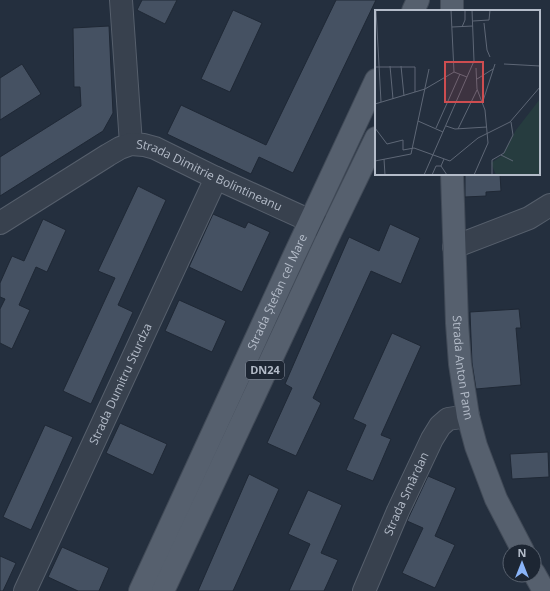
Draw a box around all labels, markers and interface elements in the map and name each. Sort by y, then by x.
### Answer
inset map [375,10,540,175]
street label: Strada Dimitrie Bolintineanu [136,135,285,215]
street label: Strada Ștefan cel Mare [243,231,311,353]
street label: Strada Anton Pann [449,315,478,422]
street label: Strada Dumitru Sturdza [85,320,156,447]
road number: DN24 [246,361,284,379]
street label: Strada Smârdan [380,449,433,538]
north arrow [502,543,542,583]
text: N [518,545,526,560]

